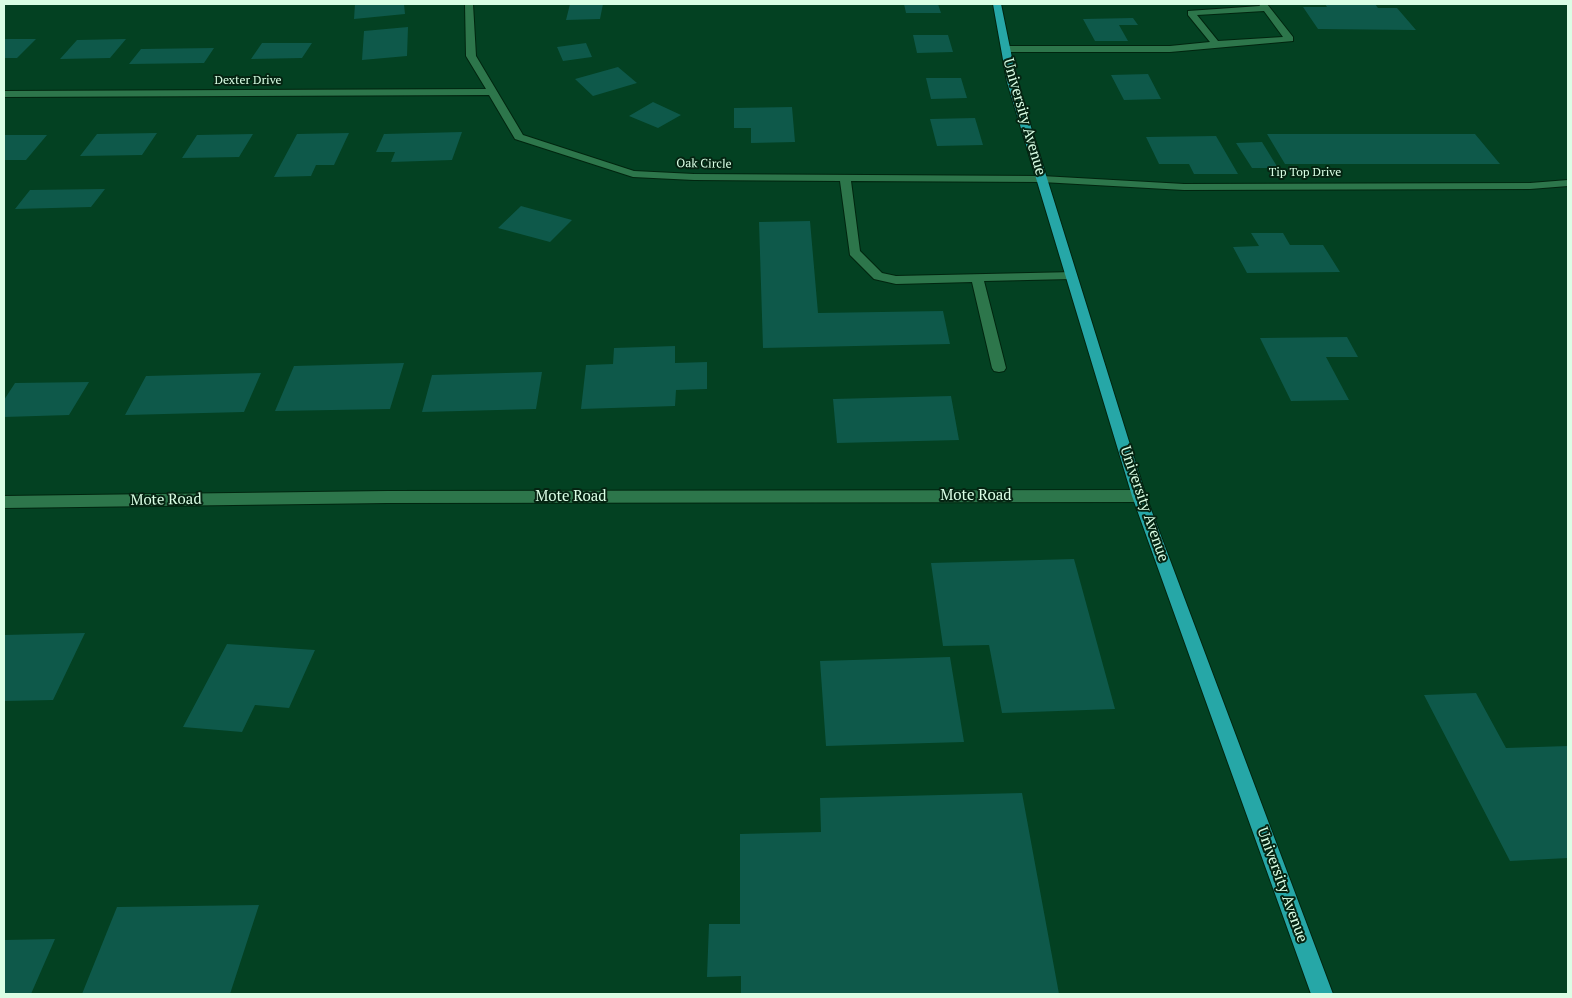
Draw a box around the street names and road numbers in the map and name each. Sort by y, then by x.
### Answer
street label: University Avenue [999,56,1049,178]
street label: Dexter Drive [214,74,282,88]
street label: Oak Circle [676,156,732,172]
street label: Tip Top Drive [1269,166,1341,180]
street label: University Avenue [1116,444,1172,564]
street label: Mote Road [940,487,1012,505]
street label: Mote Road [535,488,607,506]
street label: Mote Road [130,490,202,510]
street label: University Avenue [1253,825,1311,945]

